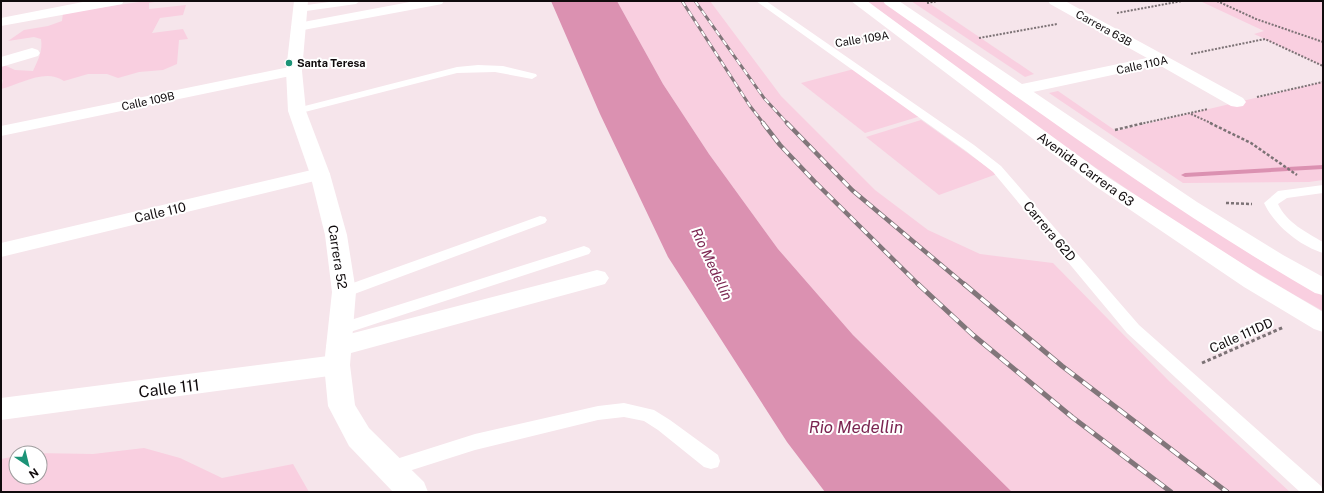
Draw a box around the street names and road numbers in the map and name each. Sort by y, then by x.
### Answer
street label: Carrera 63B [1074,8,1134,48]
street label: Calle 109A [834,29,890,49]
street label: Calle 110A [1115,54,1169,76]
street label: Calle 109B [120,90,176,112]
street label: Avenida Carrera 63 [1034,129,1137,210]
street label: Carrera 62D [1020,198,1079,264]
street label: Calle 110 [133,199,187,226]
street label: Carrera 52 [325,224,350,290]
street label: Calle 111DD [1207,315,1275,356]
street label: Calle 111 [138,375,201,402]

